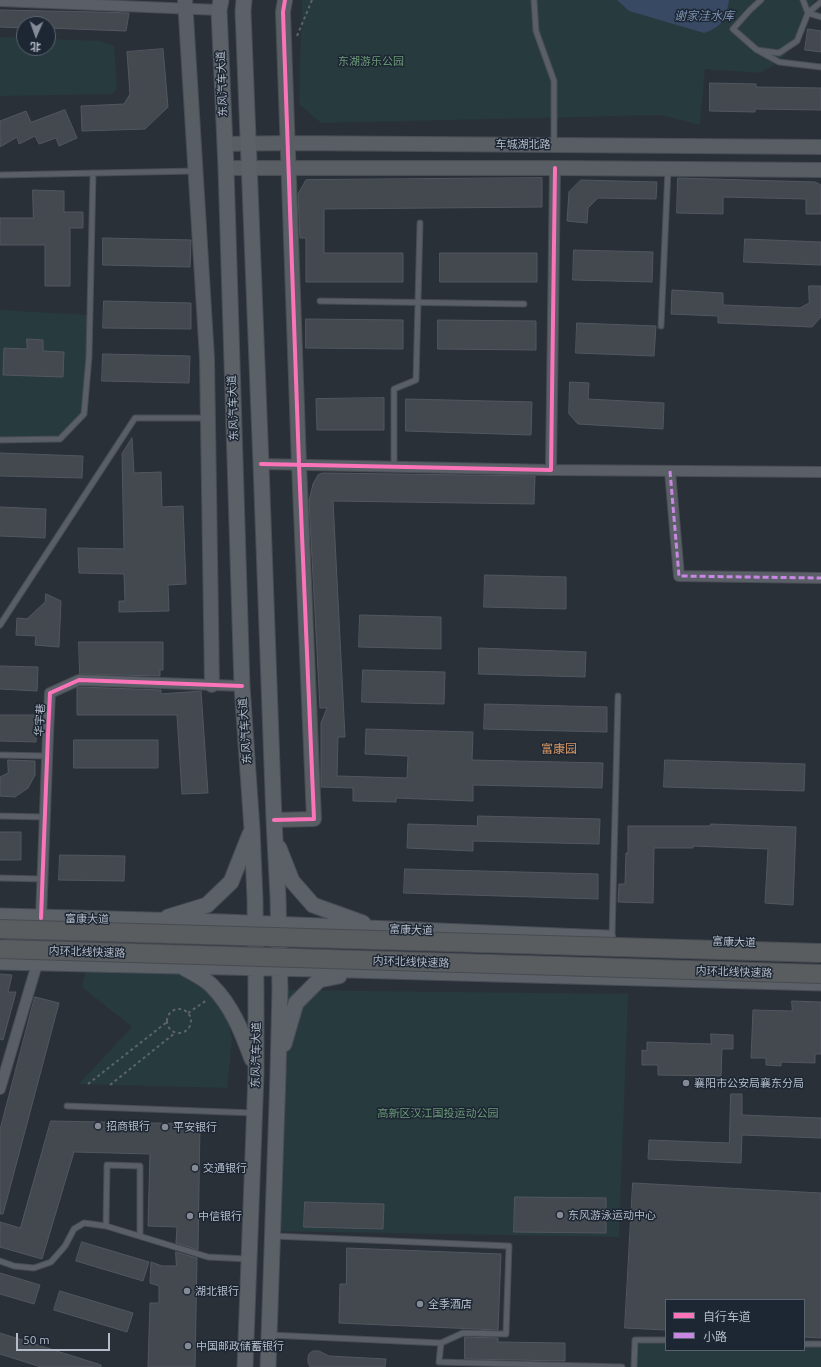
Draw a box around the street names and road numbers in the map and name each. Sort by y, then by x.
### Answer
street label: 东风汽车大道 [214,51,230,117]
street label: 车城湖北路 [496,137,550,151]
street label: 东风汽车大道 [225,375,241,441]
street label: 东风汽车大道 [236,698,254,764]
street label: 华宇巷 [32,703,48,737]
street label: 富康大道 [65,912,109,926]
street label: 富康大道 [389,923,433,937]
street label: 富康大道 [712,935,756,949]
street label: 内环北线快速路 [48,944,126,960]
street label: 内环北线快速路 [372,954,450,970]
street label: 内环北线快速路 [695,964,773,980]
street label: 东风汽车大道 [249,1022,263,1088]

